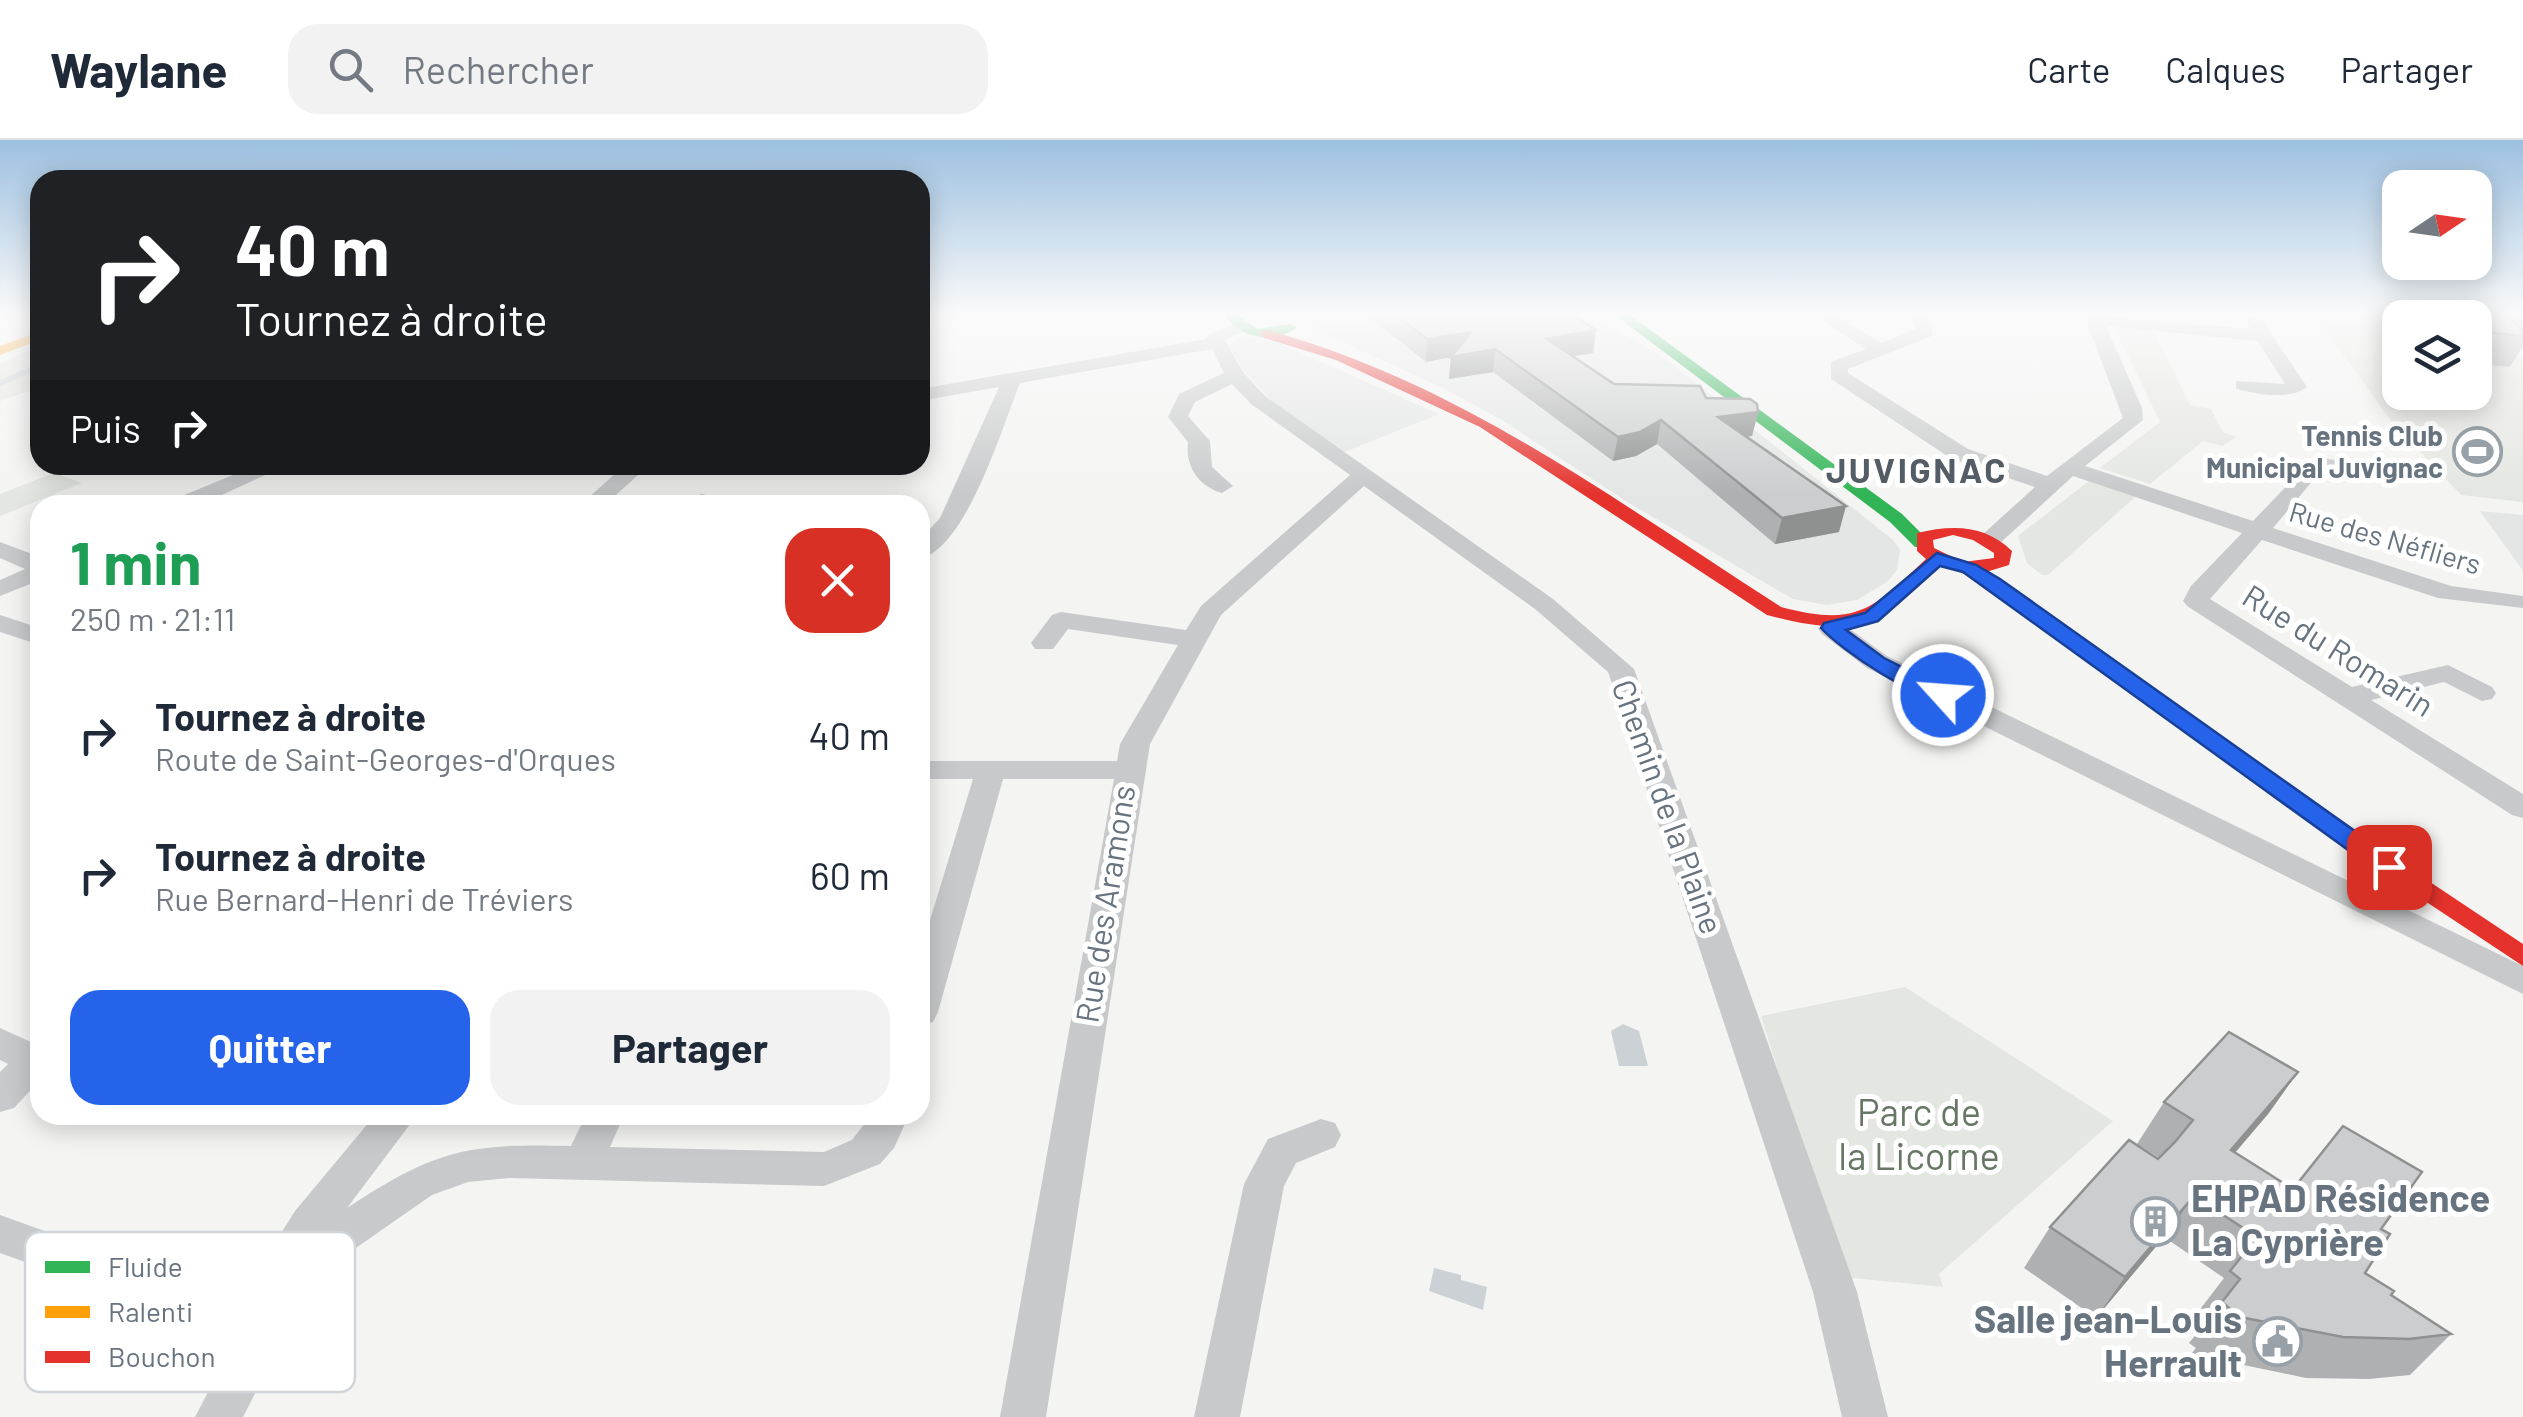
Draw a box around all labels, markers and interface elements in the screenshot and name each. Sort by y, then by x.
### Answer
search box [288,24,988,114]
text: Waylane [50,40,228,98]
icon: search [323,42,378,97]
text: Rechercher [403,46,594,92]
text: Carte [2027,48,2110,90]
text: Calques [2165,48,2286,90]
text: Partager [2341,48,2473,90]
north arrow [2382,170,2492,280]
map controls [2382,170,2492,410]
text: 40 m [235,206,390,290]
icon: right [70,210,200,340]
text: Tournez à droite [235,291,548,345]
button: layers [2382,300,2492,410]
icon: right [161,400,216,455]
text: Puis [70,405,141,451]
place label: Tennis Club Municipal Juvignac [2206,418,2443,484]
sports icon: Tennis Club Municipal Juvignac [2452,426,2504,478]
district label: JUVIGNAC [1826,448,2008,490]
street label: Rue des Néfliers [2286,493,2485,581]
text: 1 min [70,525,201,597]
button: close [785,528,890,633]
street label: Rue du Romarin [2237,575,2442,723]
text: 250 m · 21:11 [70,599,235,637]
position arrow [1891,643,1995,747]
street label: Chemin de la Plaine [1605,674,1733,939]
text: Tournez à droite [155,693,426,739]
icon: right [70,708,125,763]
text: 40 m [809,712,890,758]
text: Route de Saint-Georges-d'Orques [155,739,616,777]
street label: Rue des Aramons [1066,782,1142,1025]
pin [2347,825,2432,910]
text: Tournez à droite [155,833,426,879]
icon: arrive [2362,840,2417,895]
icon: right [70,848,125,903]
text: 60 m [810,852,890,898]
text: Rue Bernard-Henri de Tréviers [155,879,574,917]
button: Quitter [70,990,470,1105]
button: Partager [490,990,890,1105]
park label: Parc de la Licorne [1838,1088,2000,1178]
place label: EHPAD Résidence La Cyprière [2191,1174,2490,1264]
building icon: EHPAD Résidence La Cyprière [2130,1195,2182,1247]
legend [25,1232,355,1392]
text: Fluide [108,1249,183,1283]
text: Ralenti [108,1294,193,1328]
place label: Salle jean-Louis Herrault [1974,1295,2242,1385]
public building icon: Salle jean-Louis Herrault [2251,1316,2303,1368]
text: Bouchon [108,1339,216,1373]

